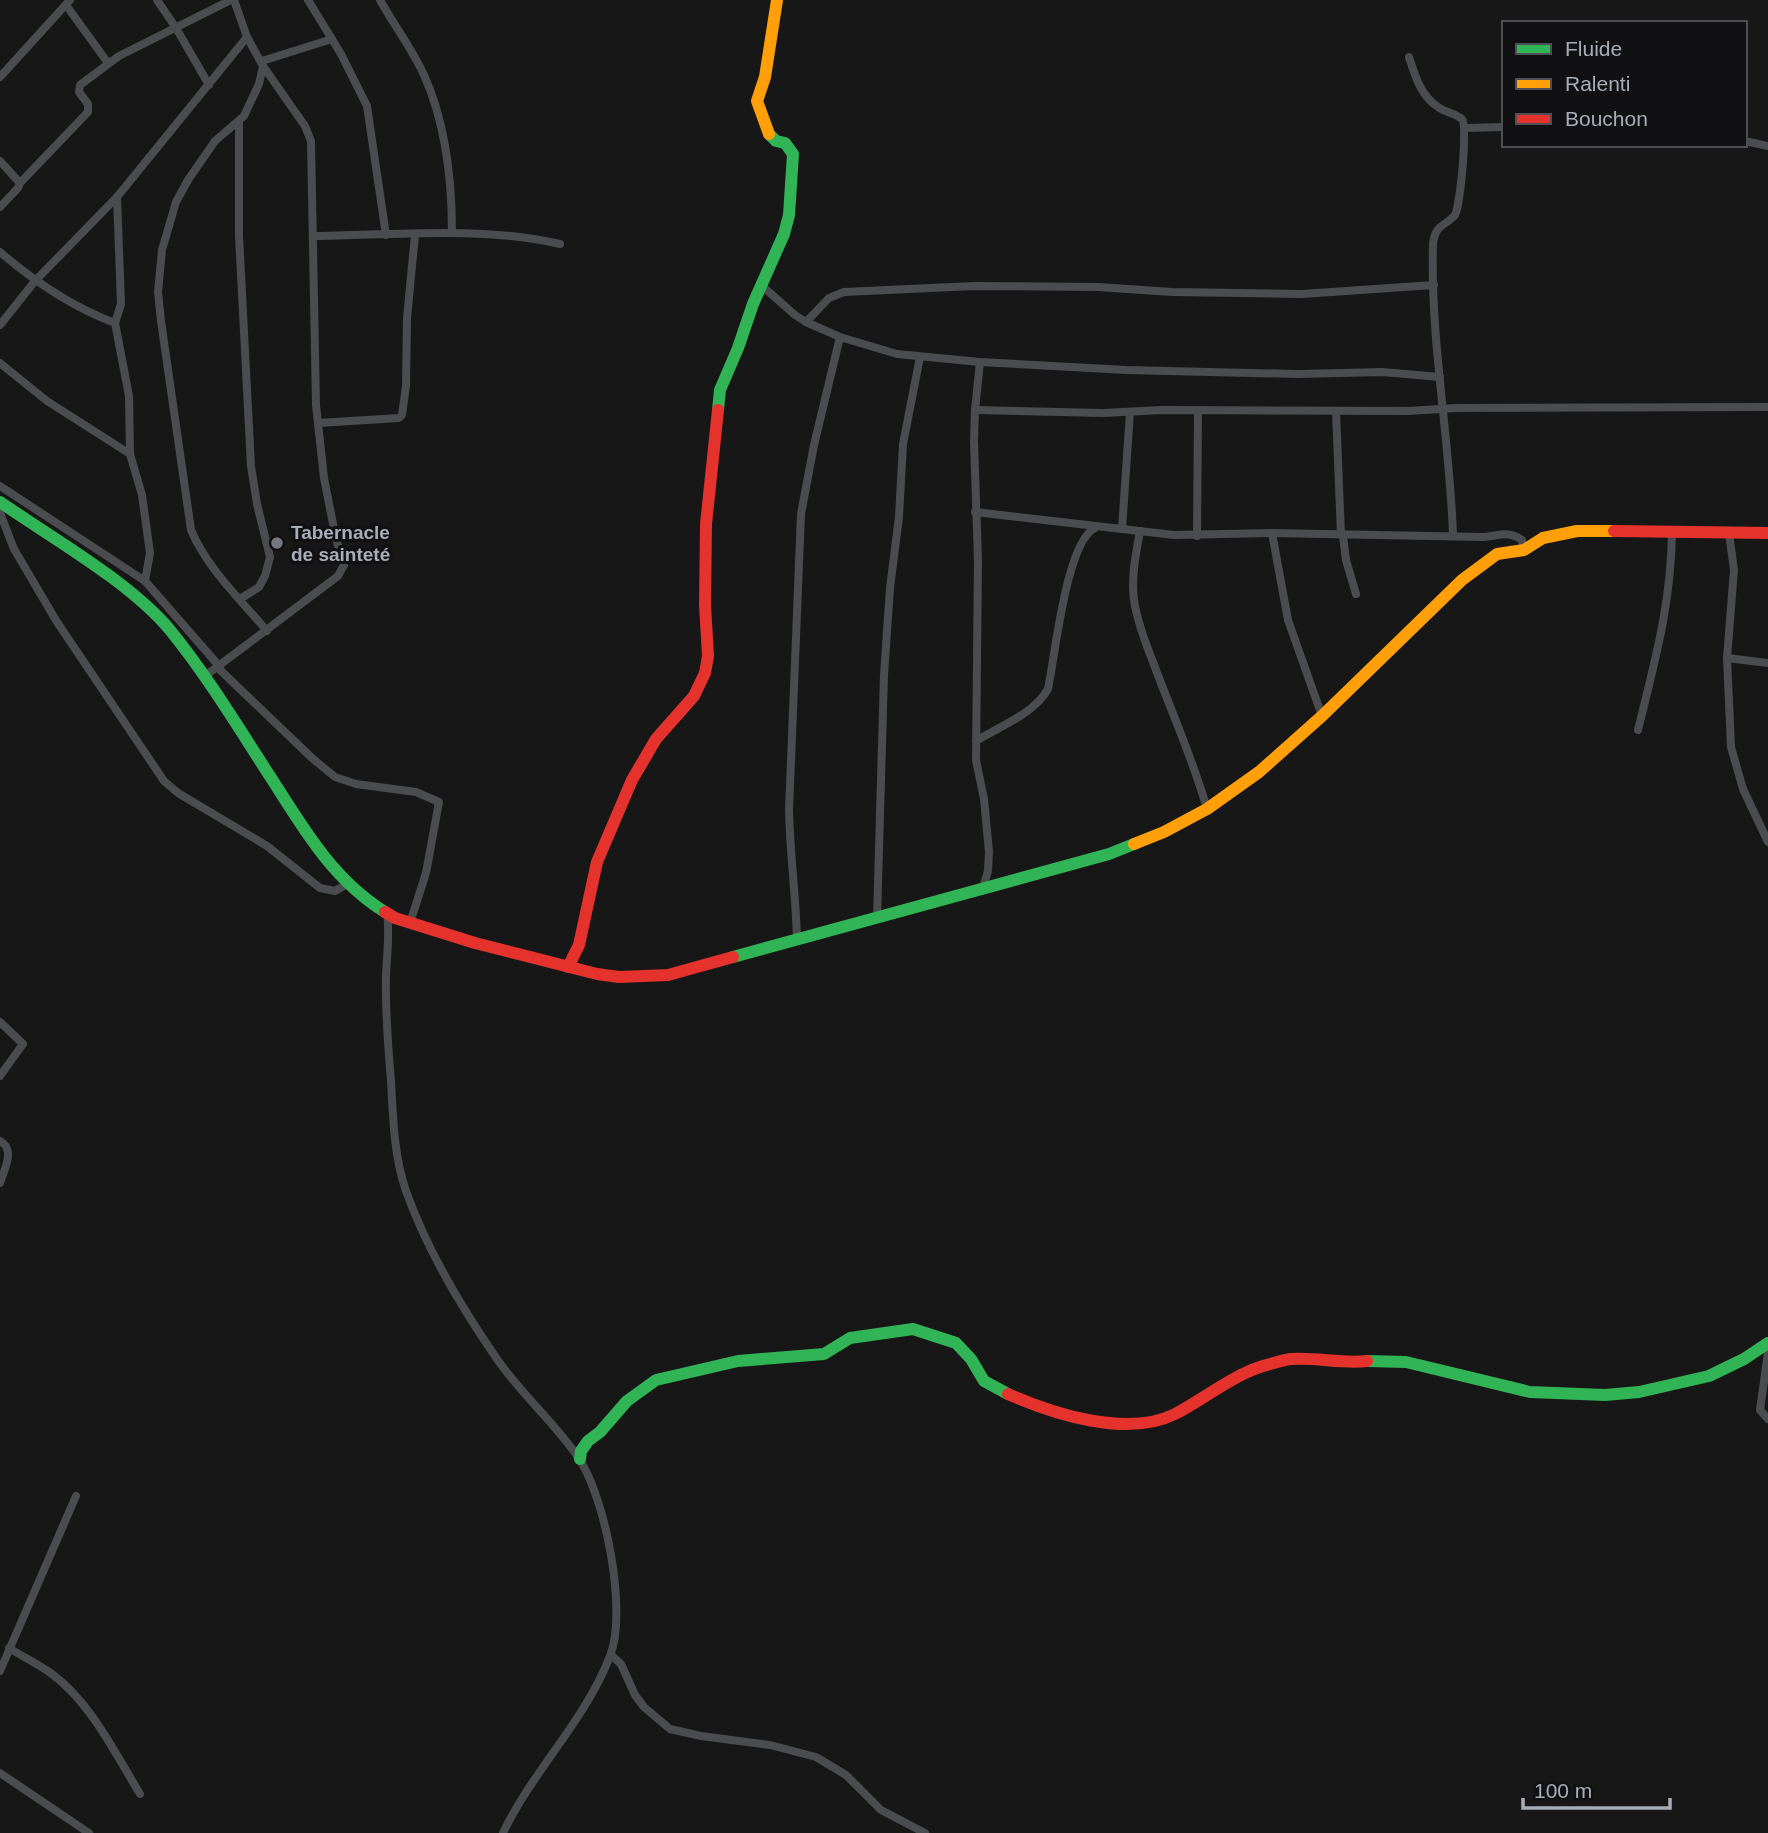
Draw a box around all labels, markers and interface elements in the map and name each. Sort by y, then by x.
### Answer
legend [1502,21,1747,147]
text: Fluide [1565,37,1622,60]
text: Ralenti [1565,72,1630,95]
text: Bouchon [1565,107,1648,130]
place label: Tabernacle de sainteté [291,522,390,565]
marker: Tabernacle de sainteté [269,535,285,551]
scale bar [1523,1766,1670,1810]
text: 100 m [1534,1779,1592,1802]

